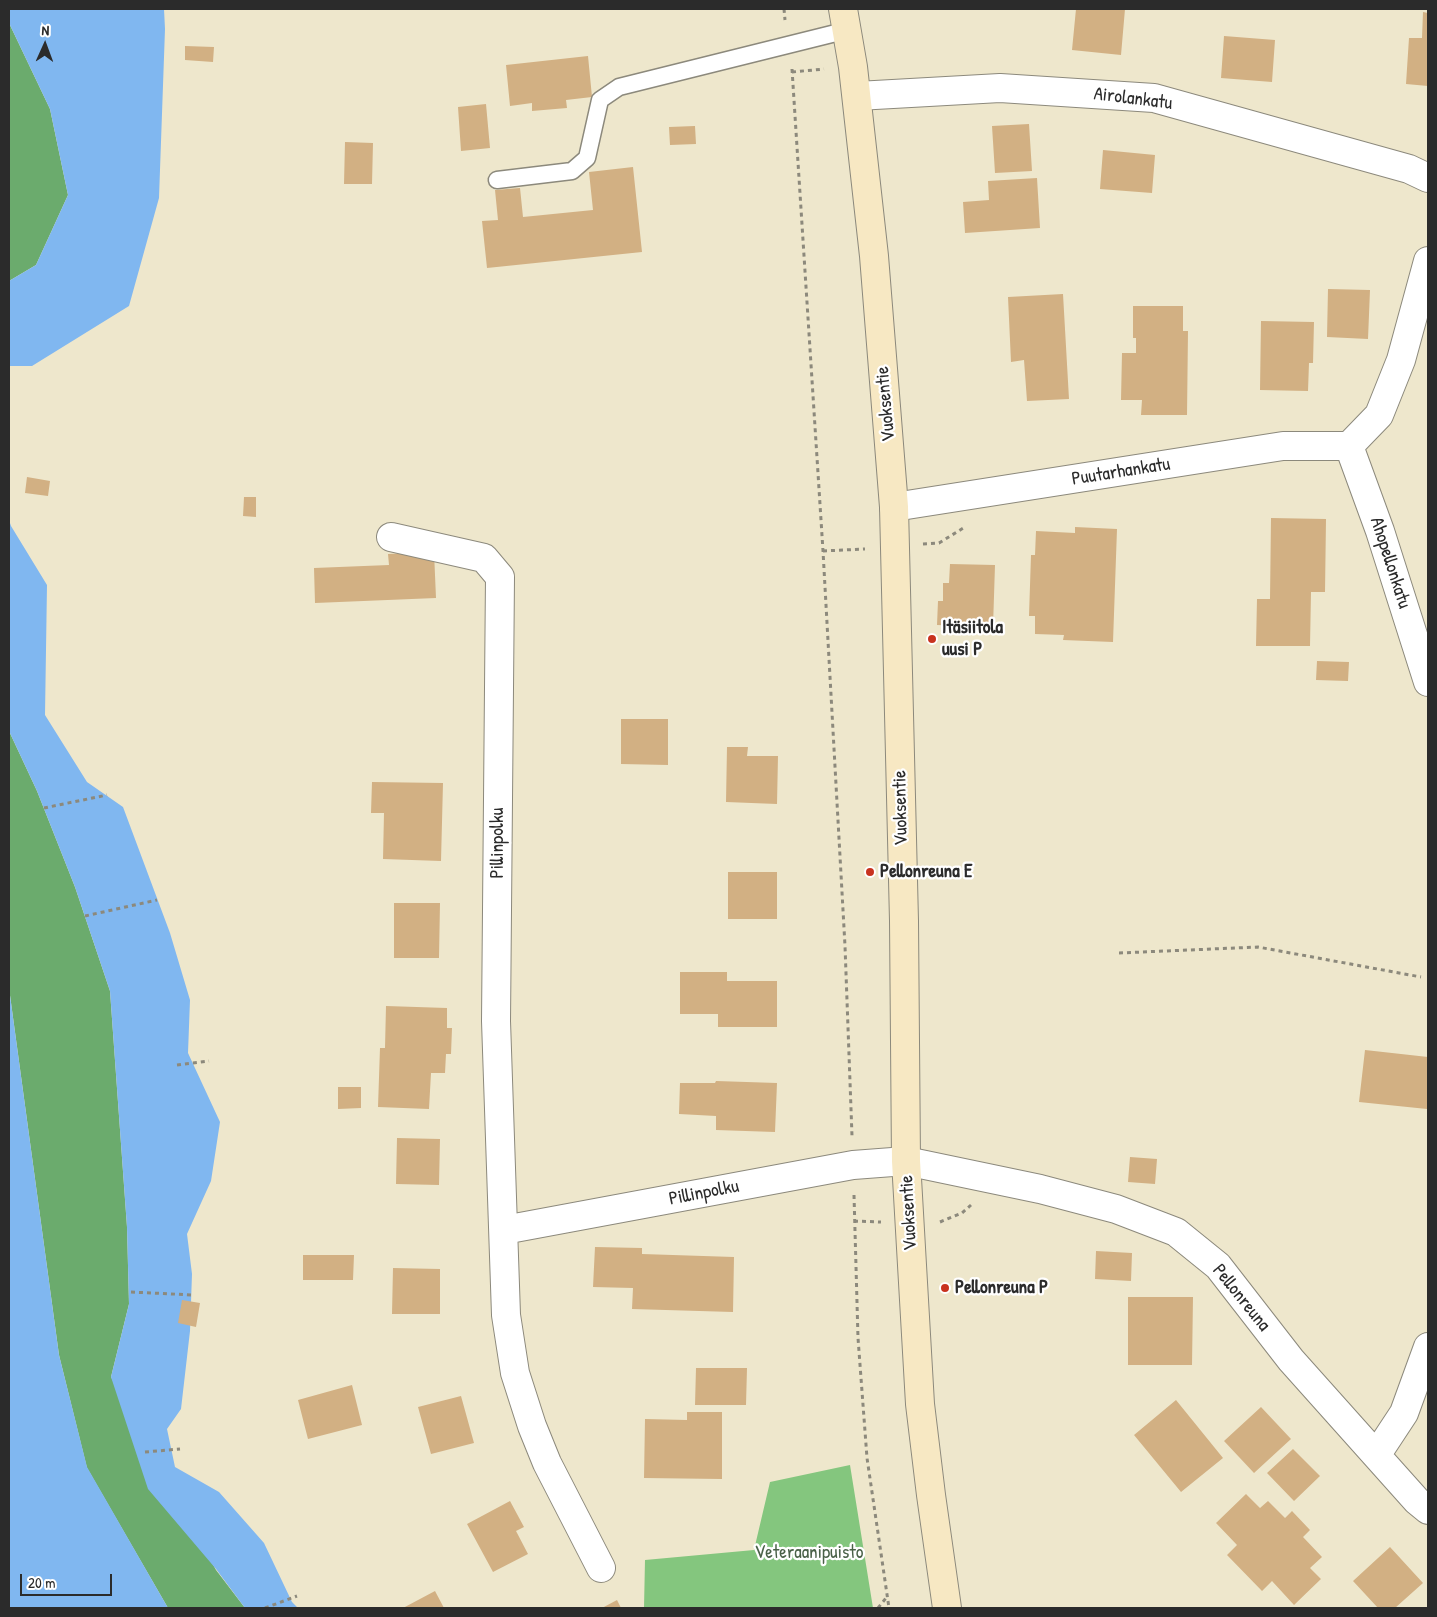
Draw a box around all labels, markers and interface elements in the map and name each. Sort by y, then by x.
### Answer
north arrow [20,20,70,70]
text: N [41,20,50,39]
street label: Airolankatu [1092,83,1174,115]
street label: Vuoksentie [871,365,901,443]
street label: Puutarhankatu [1070,453,1172,491]
street label: Ahopellonkatu [1365,515,1415,611]
place label: Itäsiitola uusi P [942,617,1003,661]
marker: Itäsiitola uusi P [926,633,938,645]
street label: Vuoksentie [889,770,913,846]
street label: Pillinpolku [487,808,509,878]
place label: Pellonreuna E [880,861,972,883]
marker: Pellonreuna E [864,866,876,878]
street label: Pillinpolku [667,1175,741,1211]
street label: Vuoksentie [896,1175,922,1251]
street label: Pellonreuna [1207,1260,1275,1336]
place label: Pellonreuna P [955,1277,1048,1299]
marker: Pellonreuna P [939,1282,951,1294]
park label: Veteraanipuisto [755,1542,863,1564]
scale bar [22,1564,115,1596]
text: 20 m [28,1572,55,1593]

